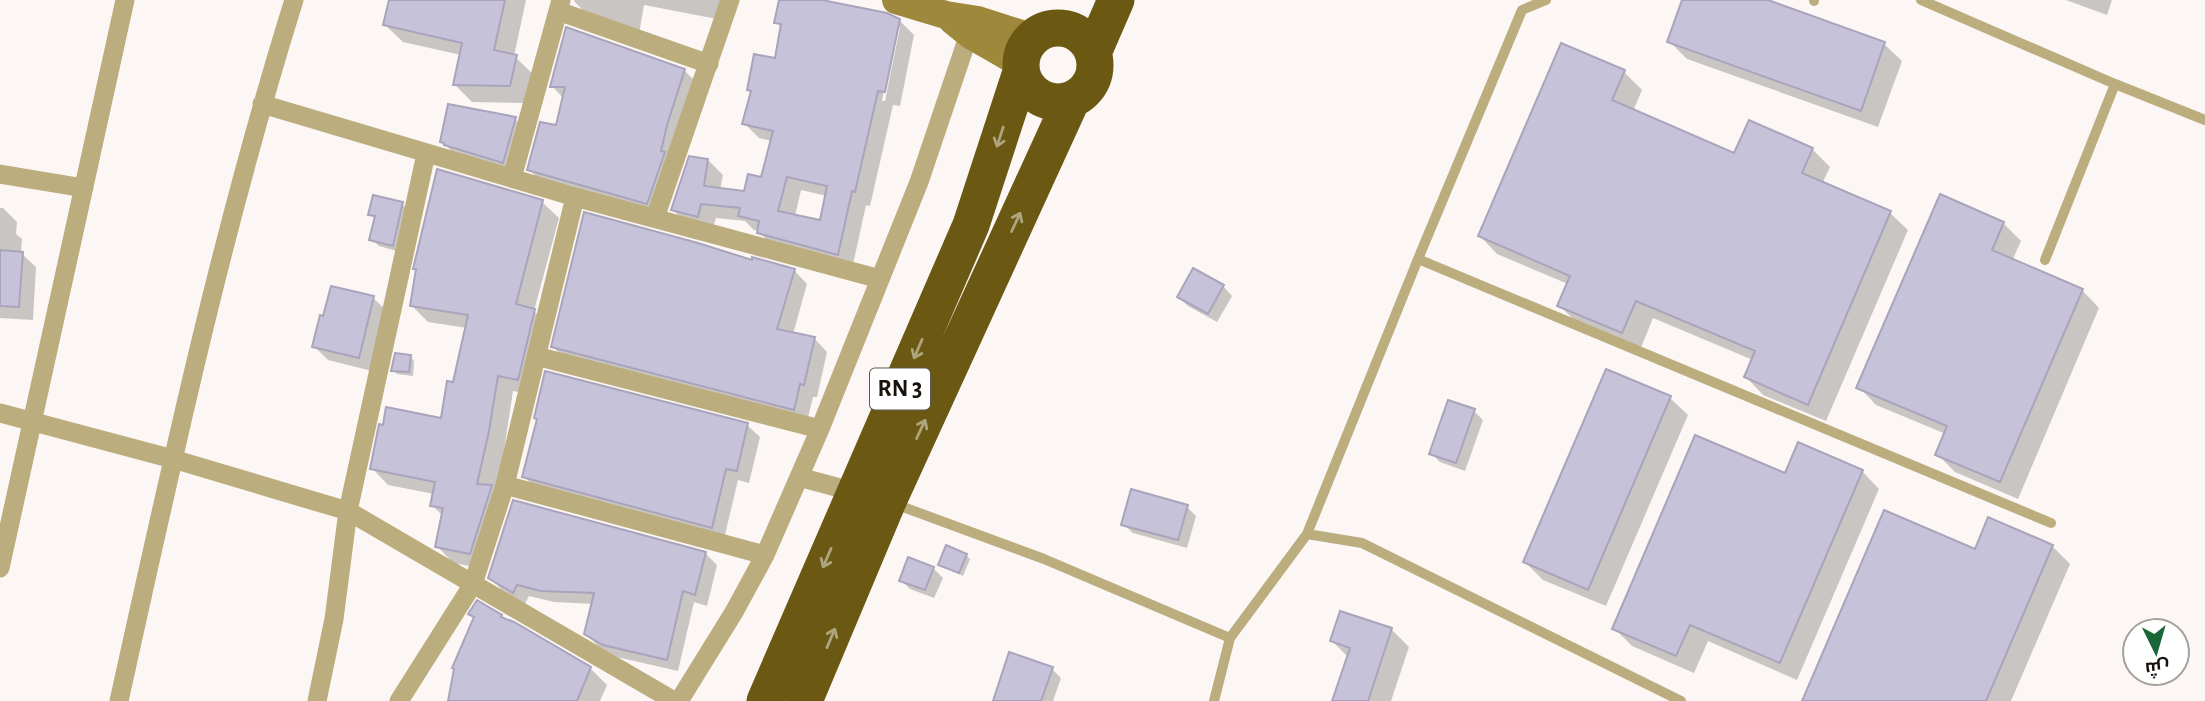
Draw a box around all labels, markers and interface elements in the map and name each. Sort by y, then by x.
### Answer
one-way arrow [993,126,1006,148]
one-way arrow [1010,212,1023,234]
one-way arrow [911,338,924,359]
road number: RN 3 [870,368,930,410]
one-way arrow [915,419,928,440]
one-way arrow [820,546,833,568]
north arrow [2121,617,2191,687]
one-way arrow [825,628,838,649]
text: ش [2144,656,2170,679]

